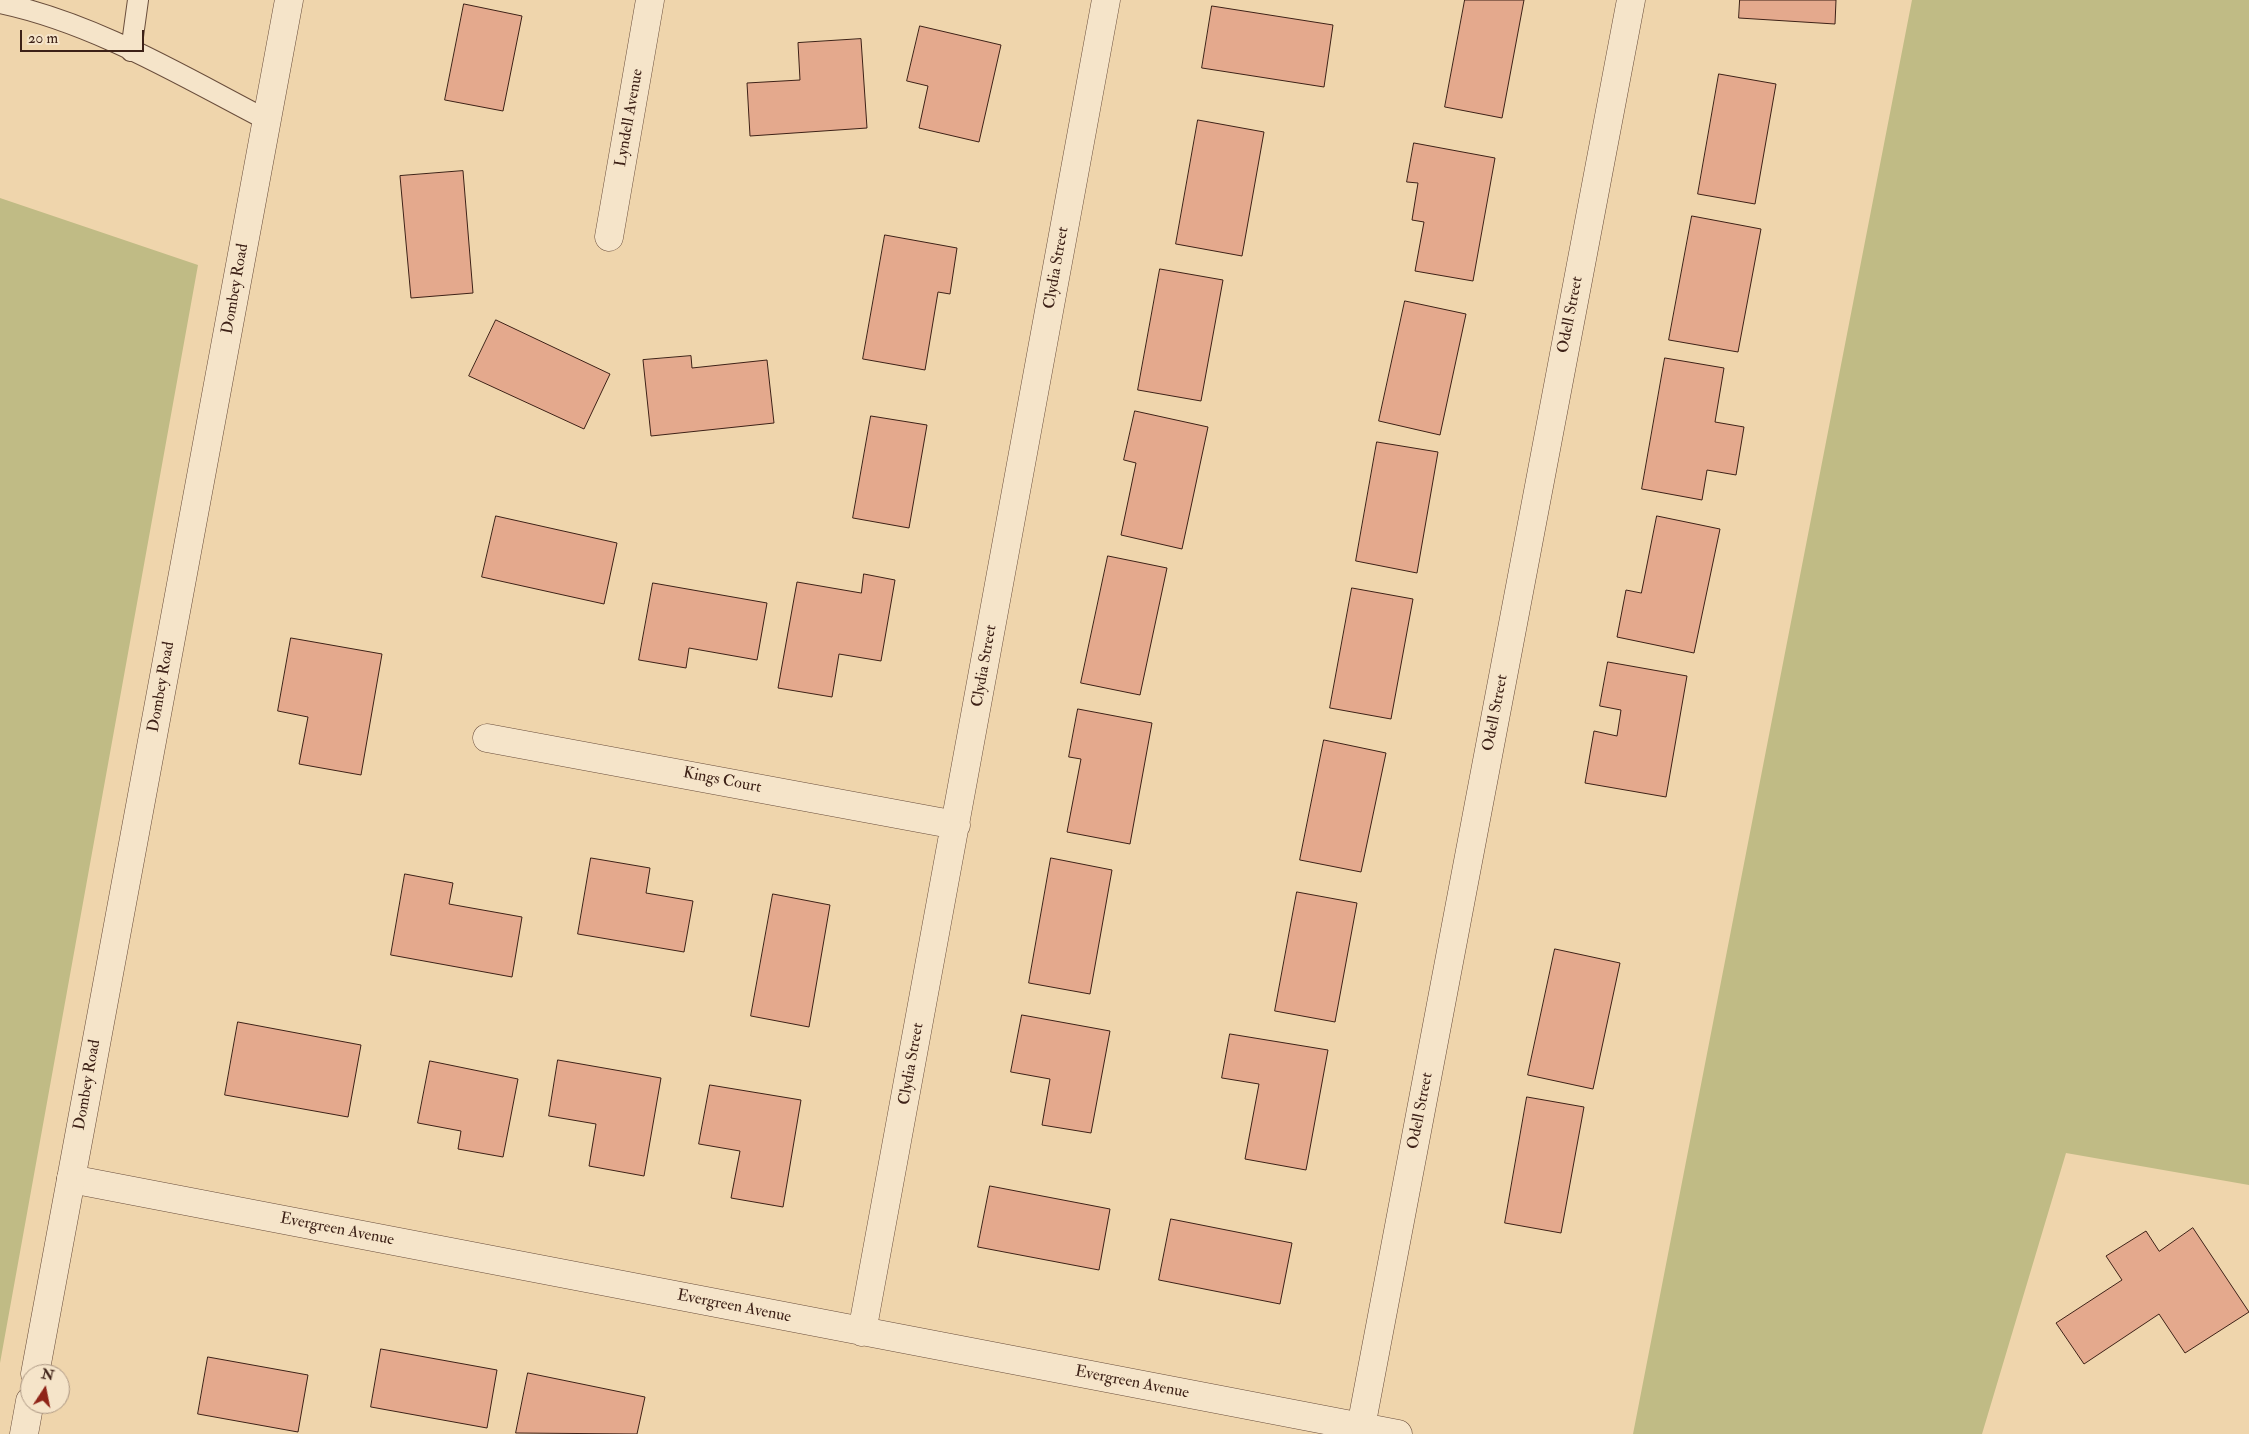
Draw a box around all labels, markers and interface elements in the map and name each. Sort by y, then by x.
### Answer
scale bar [22,20,146,52]
text: 20 m [28,29,58,48]
street label: Lyndell Avenue [612,67,648,169]
street label: Clydia Street [1040,225,1074,311]
street label: Dombey Road [219,242,253,336]
street label: Odell Street [1554,275,1588,355]
street label: Clydia Street [968,623,1002,709]
street label: Dombey Road [145,640,179,734]
street label: Odell Street [1479,673,1513,753]
street label: Kings Court [681,764,763,798]
street label: Clydia Street [895,1021,929,1107]
street label: Dombey Road [71,1038,105,1132]
street label: Odell Street [1404,1071,1438,1151]
street label: Evergreen Avenue [278,1210,396,1250]
street label: Evergreen Avenue [675,1287,793,1327]
street label: Evergreen Avenue [1073,1363,1191,1403]
north arrow [20,1364,70,1414]
text: N [40,1365,56,1384]

